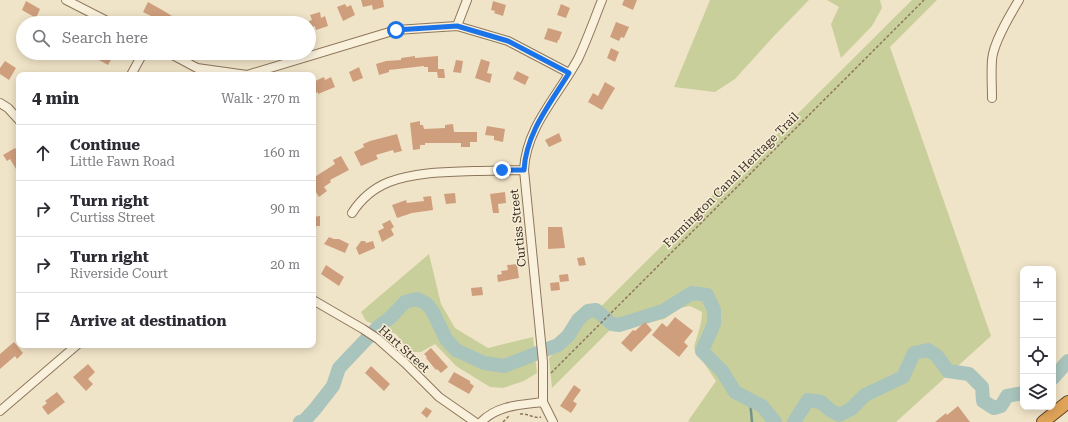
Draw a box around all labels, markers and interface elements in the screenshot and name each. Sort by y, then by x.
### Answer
search box [16,16,316,60]
route start [387,21,405,39]
icon: search [30,27,52,49]
text: Search here [62,29,148,47]
text: 4 min [32,88,79,108]
text: Walk · 270 m [221,91,300,106]
street label: Farmington Canal Heritage Trail [661,109,802,250]
text: Continue [70,136,140,154]
icon: ahead [32,142,54,164]
text: 160 m [263,145,300,160]
text: Little Fawn Road [70,154,175,169]
route end [493,161,511,179]
street label: Curtiss Street [507,188,529,268]
text: Turn right [70,192,149,210]
icon: right [32,198,54,220]
text: 90 m [270,201,300,216]
text: Curtiss Street [70,210,155,225]
text: Turn right [70,248,149,266]
icon: right [32,254,54,276]
text: 20 m [270,257,300,272]
text: Riverside Court [70,266,168,281]
map controls [1020,266,1056,410]
button: + [1020,266,1056,302]
button: − [1020,302,1056,338]
icon: arrive [32,310,54,332]
text: Arrive at destination [70,312,226,330]
street label: Hart Street [376,323,433,376]
button: locate [1020,338,1056,374]
button: layers [1020,374,1056,410]

